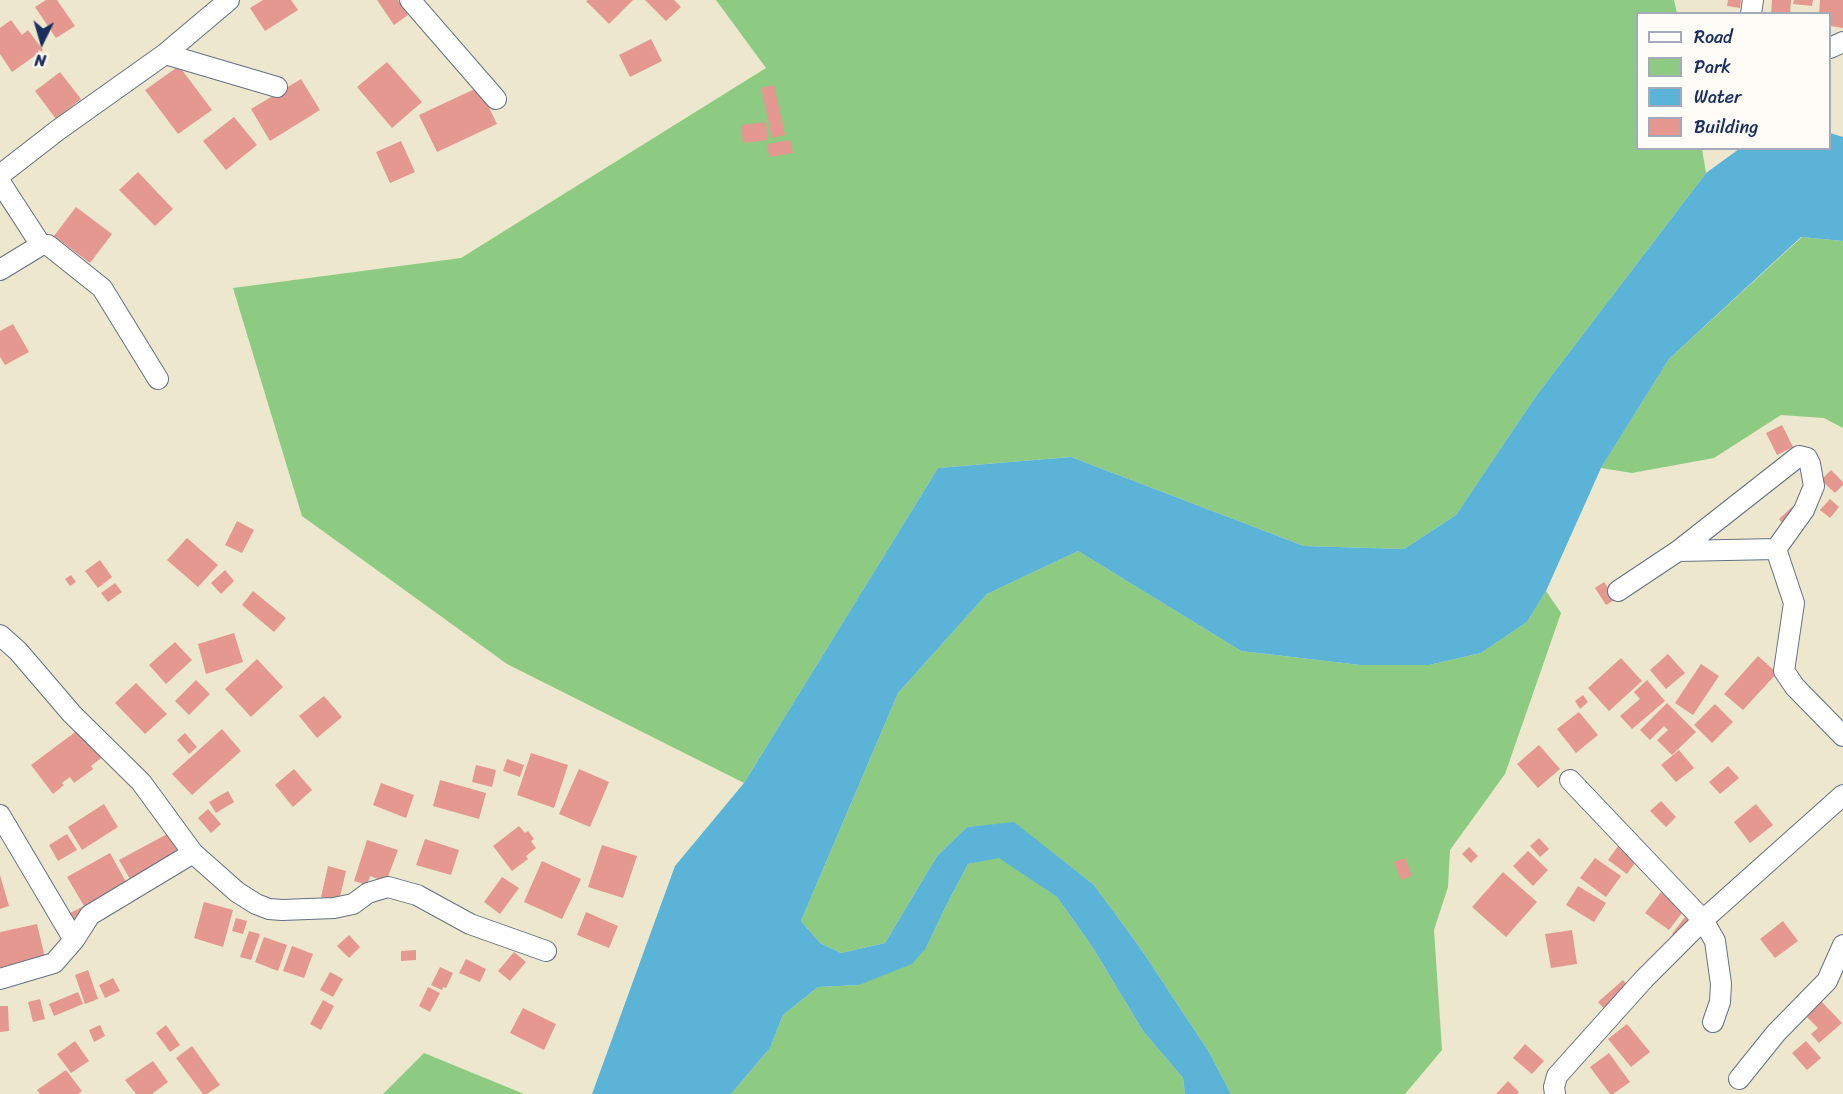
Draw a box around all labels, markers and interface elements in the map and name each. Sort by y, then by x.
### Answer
north arrow [12,12,72,72]
legend [1636,12,1831,150]
text: Road [1694,21,1733,53]
text: N [34,46,47,75]
text: Park [1694,51,1731,83]
text: Water [1694,81,1741,113]
text: Building [1694,111,1758,143]

